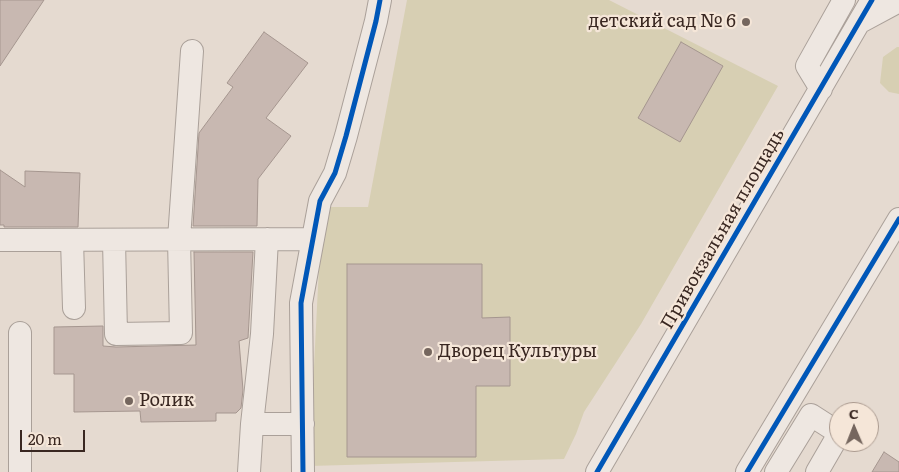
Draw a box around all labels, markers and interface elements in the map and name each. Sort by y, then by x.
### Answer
place label: детский сад № 6 [589,11,736,33]
marker: детский сад № 6 [740,16,752,28]
street label: Привокзальная площадь [657,125,789,333]
place label: Дворец Культуры [438,341,597,363]
marker: Дворец Культуры [422,346,434,358]
place label: Ролик [139,390,194,412]
marker: Ролик [123,395,135,407]
north arrow [829,402,879,452]
text: С [849,403,859,423]
scale bar [22,420,88,452]
text: 20 m [28,427,62,450]

